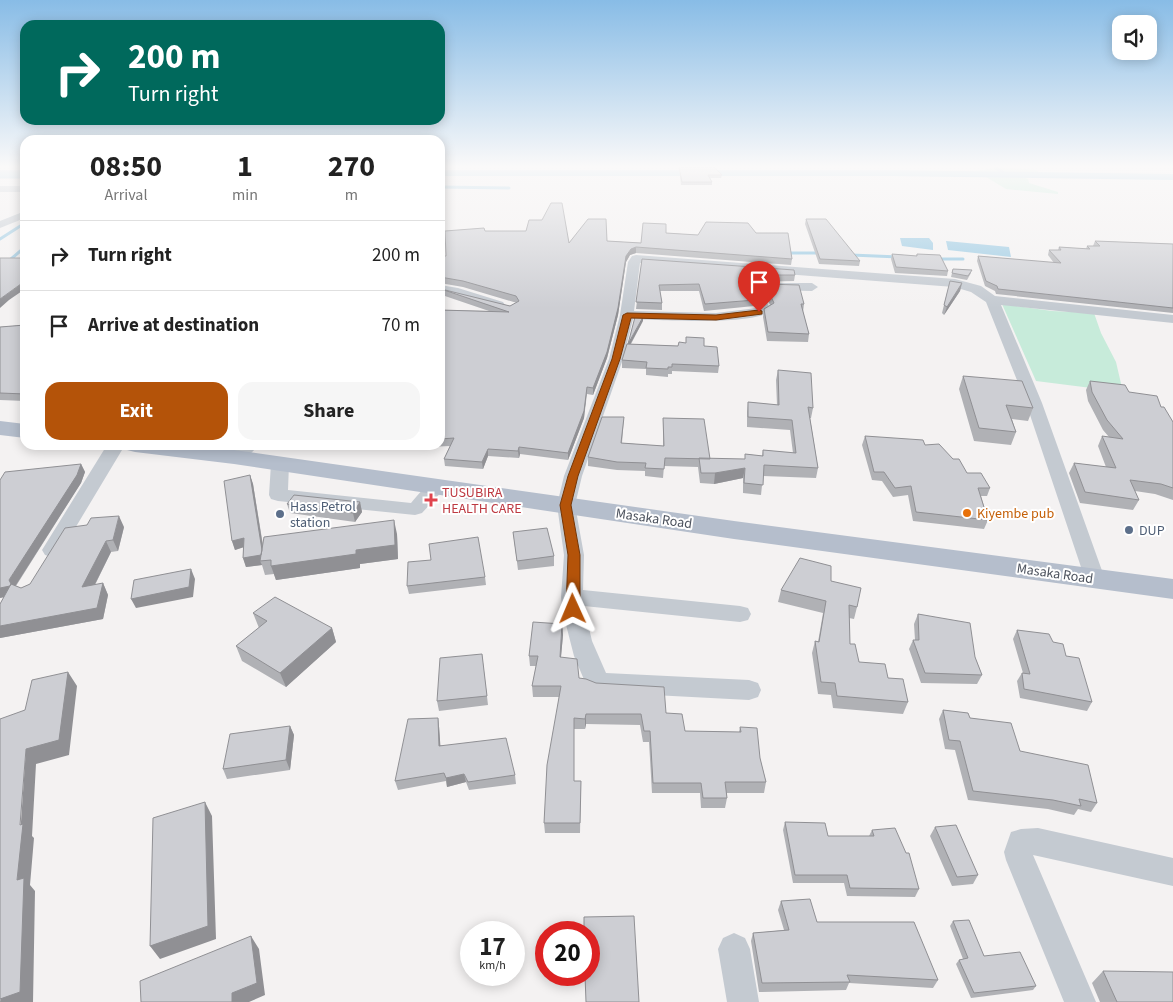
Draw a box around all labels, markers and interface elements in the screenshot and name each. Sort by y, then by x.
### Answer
map controls [1112,15,1157,60]
button: sound [1112,15,1157,60]
text: 200 m [128,32,220,82]
icon: right [45,40,110,105]
text: Turn right [128,78,218,110]
text: 08:50 [90,145,162,188]
text: 1 [237,145,253,188]
text: 270 [328,145,375,188]
text: Arrival [104,184,147,206]
text: min [232,184,258,206]
text: m [345,184,358,206]
icon: right [45,242,73,270]
text: Turn right [88,242,172,269]
text: 200 m [372,242,420,269]
pin [738,261,780,312]
icon: arrive [745,268,773,296]
icon: arrive [45,312,73,340]
text: Arrive at destination [88,312,259,339]
text: 70 m [382,312,420,339]
button: Exit [45,382,228,440]
button: Share [238,382,420,440]
place label: TUSUBIRA HEALTH CARE [442,483,522,519]
marker: TUSUBIRA HEALTH CARE [424,493,438,507]
place label: Hass Petrol station [290,497,356,533]
street label: Masaka Road [614,504,693,534]
place label: Kiyembe pub [977,504,1054,524]
marker: Kiyembe pub [961,507,973,519]
marker: Hass Petrol station [274,508,286,520]
place label: DUP [1139,521,1165,541]
marker: DUP [1123,524,1135,536]
street label: Masaka Road [1015,559,1094,589]
position arrow [546,582,598,634]
speed limit sign: 20 [535,921,600,986]
text: 17 [479,929,506,965]
text: km/h [479,957,506,974]

